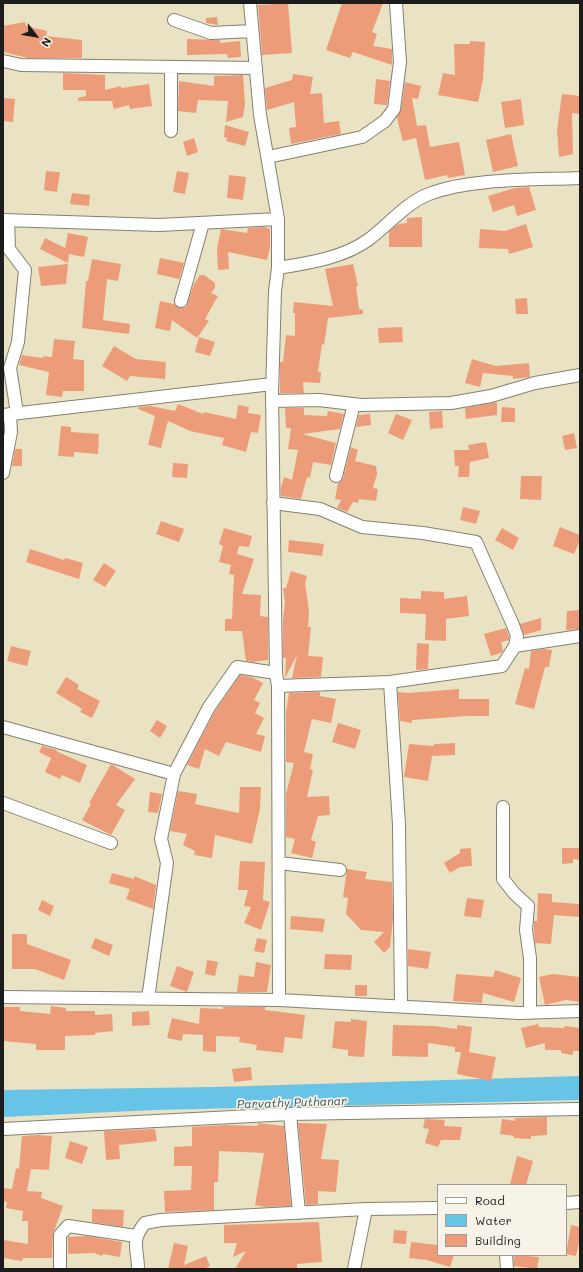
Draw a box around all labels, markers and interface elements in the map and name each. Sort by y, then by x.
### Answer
north arrow [16,16,56,56]
text: N [38,35,55,50]
water label: Parvathy Puthanar [237,1094,347,1112]
legend [437,1184,567,1256]
text: Road [475,1192,505,1208]
text: Water [475,1212,512,1228]
text: Building [475,1232,521,1248]

